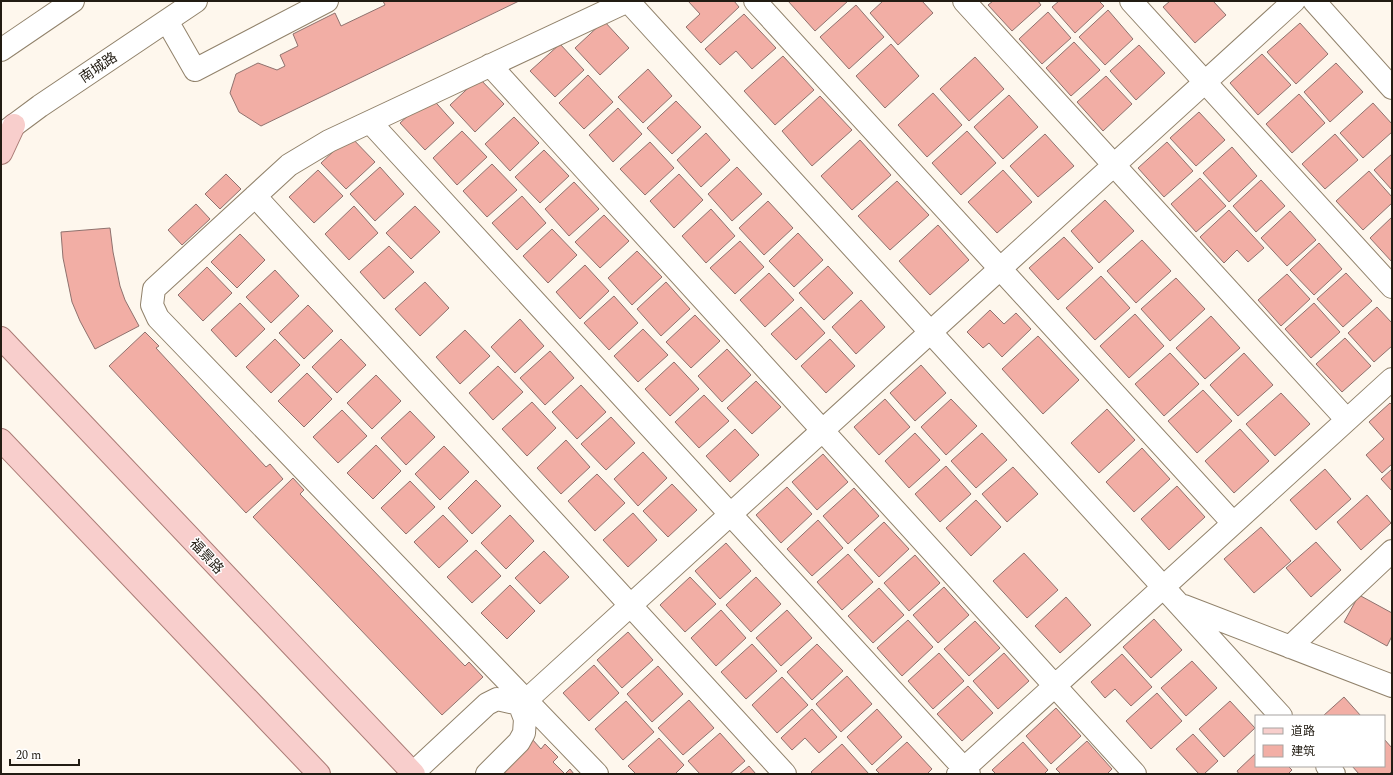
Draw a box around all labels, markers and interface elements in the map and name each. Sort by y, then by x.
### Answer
street label: 南城路 [75,47,122,88]
street label: 福景路 [185,534,229,579]
legend [1255,715,1385,767]
text: 道路 [1291,722,1315,741]
scale bar [10,741,79,767]
text: 建筑 [1291,742,1315,761]
text: 20 m [16,746,41,765]

